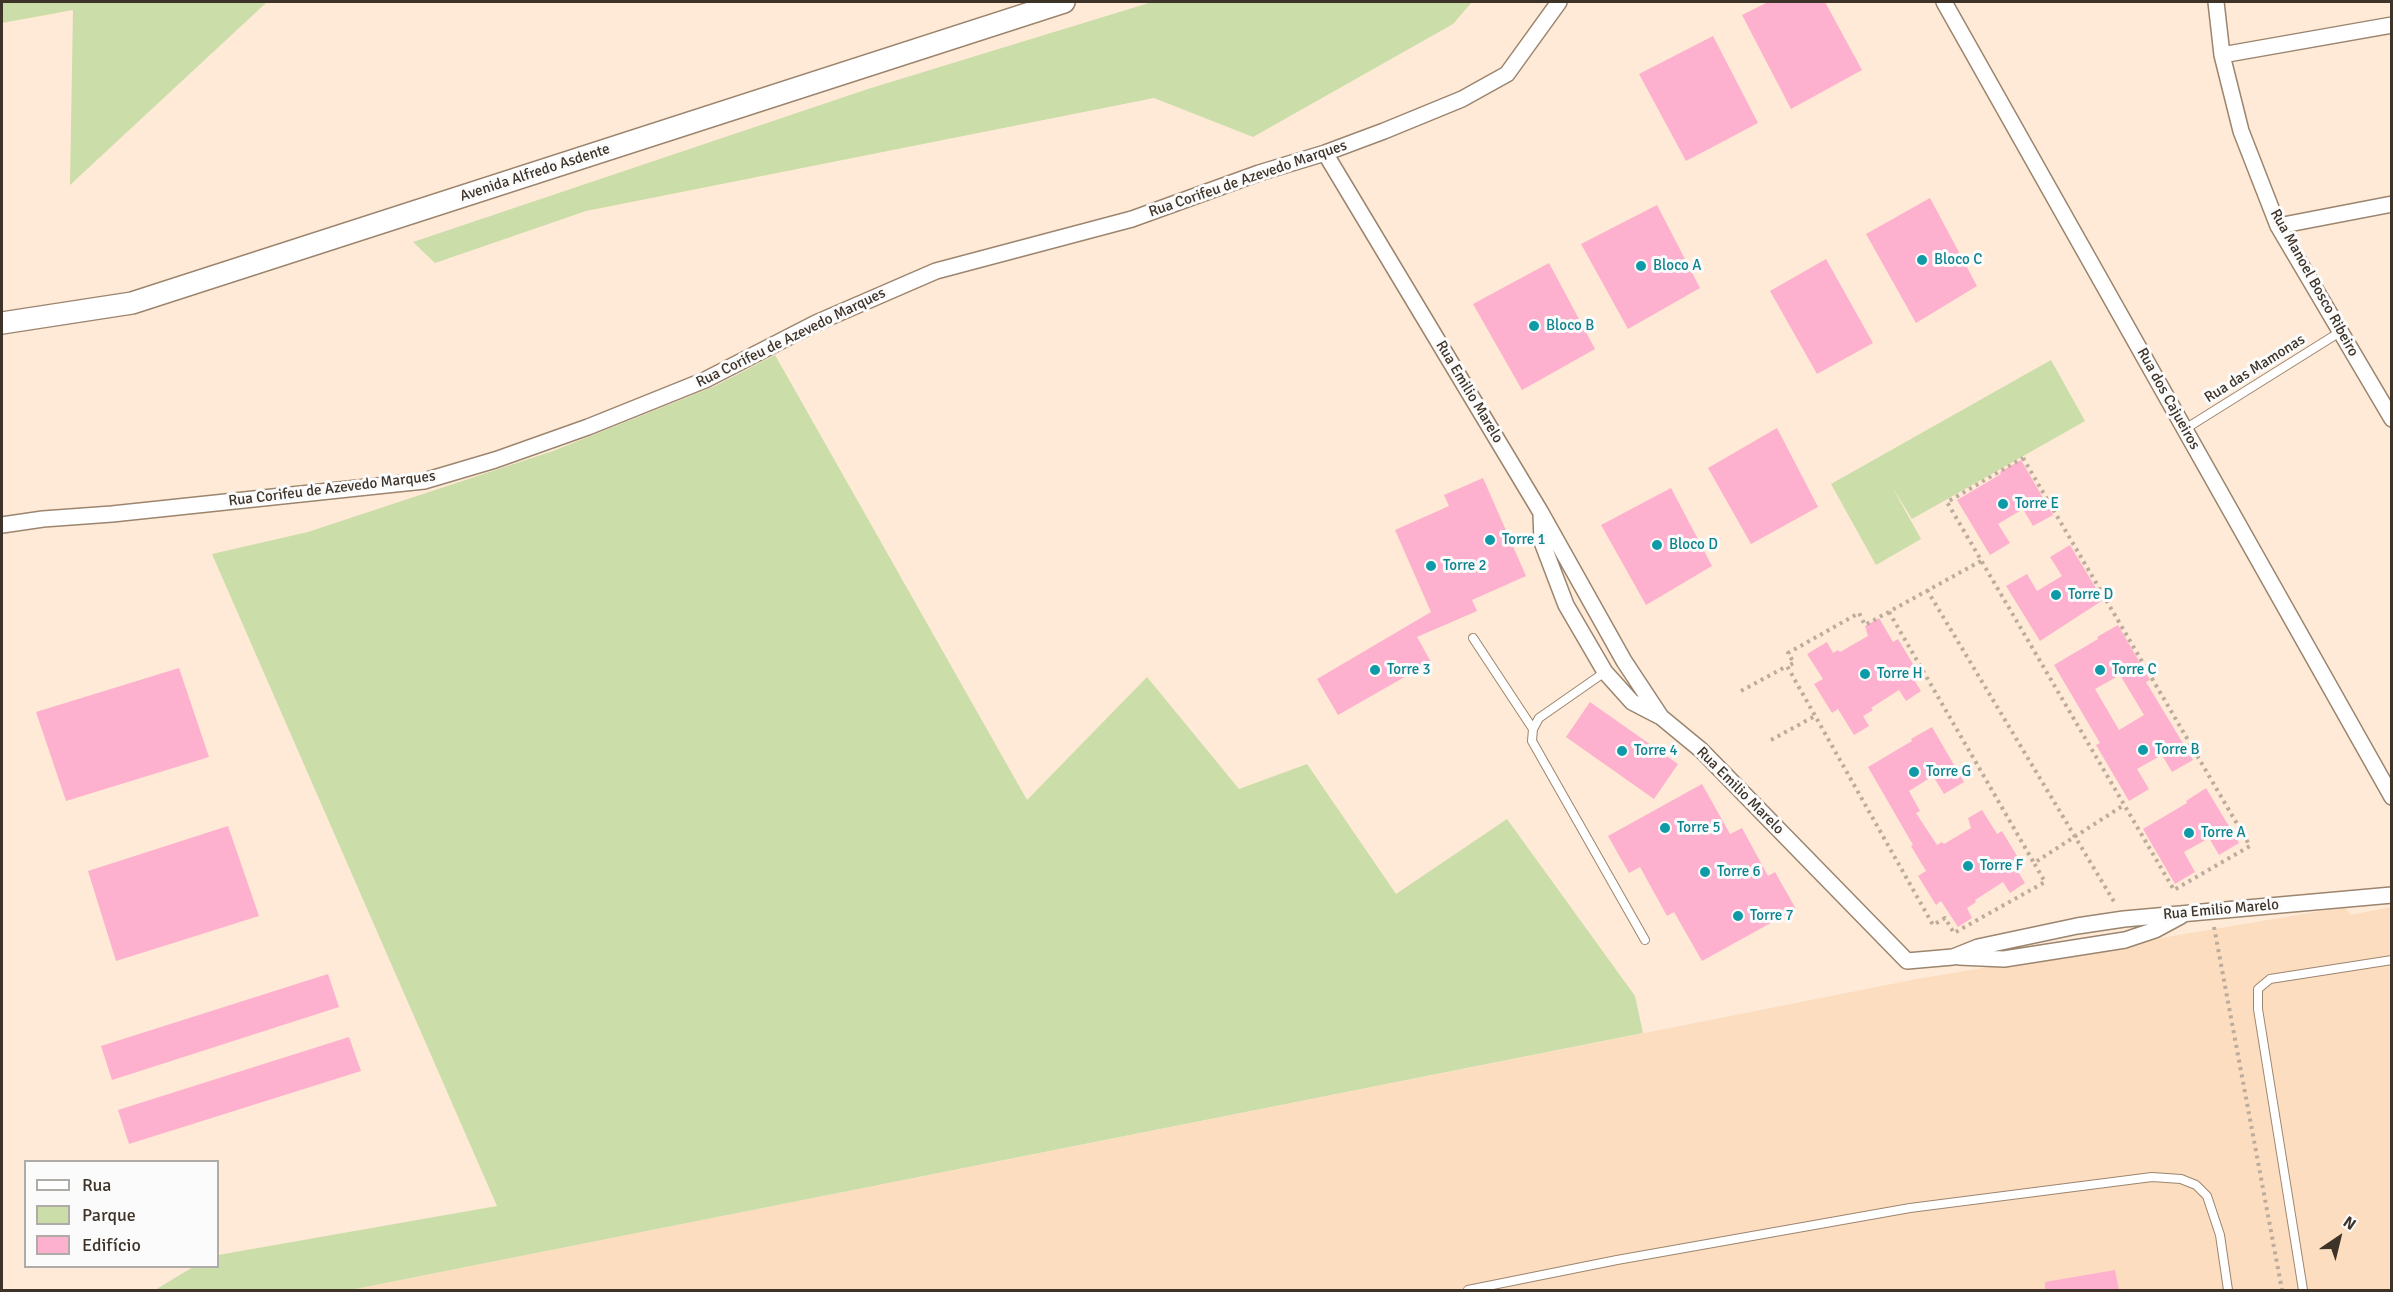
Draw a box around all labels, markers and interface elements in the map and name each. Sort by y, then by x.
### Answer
street label: Rua Corifeu de Azevedo Marques [1147,137,1349,221]
street label: Avenida Alfredo Asdente [458,140,612,206]
street label: Rua Manoel Bosco Ribeiro [2266,206,2362,360]
place label: Bloco C [1934,251,1982,269]
marker: Bloco C [1915,253,1929,267]
place label: Bloco A [1653,257,1701,275]
marker: Bloco A [1634,259,1648,273]
street label: Rua Corifeu de Azevedo Marques [693,284,889,392]
place label: Bloco B [1546,317,1594,335]
marker: Bloco B [1527,319,1541,333]
street label: Rua das Mamonas [2201,331,2309,407]
street label: Rua Emilio Marelo [1431,338,1507,446]
street label: Rua dos Cajueiros [2133,345,2203,453]
street label: Rua Corifeu de Azevedo Marques [227,467,437,511]
place label: Torre E [2015,495,2059,513]
marker: Torre E [1996,497,2010,511]
place label: Torre 1 [1502,531,1546,549]
marker: Torre 1 [1483,533,1497,547]
place label: Bloco D [1669,536,1718,554]
marker: Bloco D [1650,538,1664,552]
place label: Torre 2 [1443,557,1487,575]
marker: Torre 2 [1424,559,1438,573]
place label: Torre D [2068,586,2113,604]
marker: Torre D [2049,588,2063,602]
place label: Torre 3 [1387,661,1431,679]
place label: Torre C [2112,661,2157,679]
marker: Torre 3 [1368,663,1382,677]
marker: Torre C [2093,663,2107,677]
place label: Torre H [1877,665,1923,683]
marker: Torre H [1858,667,1872,681]
place label: Torre B [2155,741,2200,759]
place label: Torre 4 [1634,742,1678,760]
marker: Torre B [2136,743,2150,757]
marker: Torre 4 [1615,744,1629,758]
street label: Rua Emilio Marelo [1693,744,1787,838]
place label: Torre G [1926,763,1971,781]
marker: Torre G [1907,765,1921,779]
place label: Torre 5 [1677,819,1721,837]
marker: Torre 5 [1658,821,1672,835]
place label: Torre A [2201,824,2246,842]
marker: Torre A [2182,826,2196,840]
place label: Torre F [1980,857,2023,875]
marker: Torre F [1961,859,1975,873]
place label: Torre 6 [1717,863,1761,881]
marker: Torre 6 [1698,865,1712,879]
street label: Rua Emilio Marelo [2162,896,2280,924]
place label: Torre 7 [1750,907,1794,925]
marker: Torre 7 [1731,909,1745,923]
legend [24,1160,219,1268]
text: Rua [82,1174,111,1196]
text: Parque [82,1204,136,1226]
north arrow [2309,1208,2369,1268]
text: N [2339,1212,2360,1235]
text: Edifício [82,1234,141,1256]

